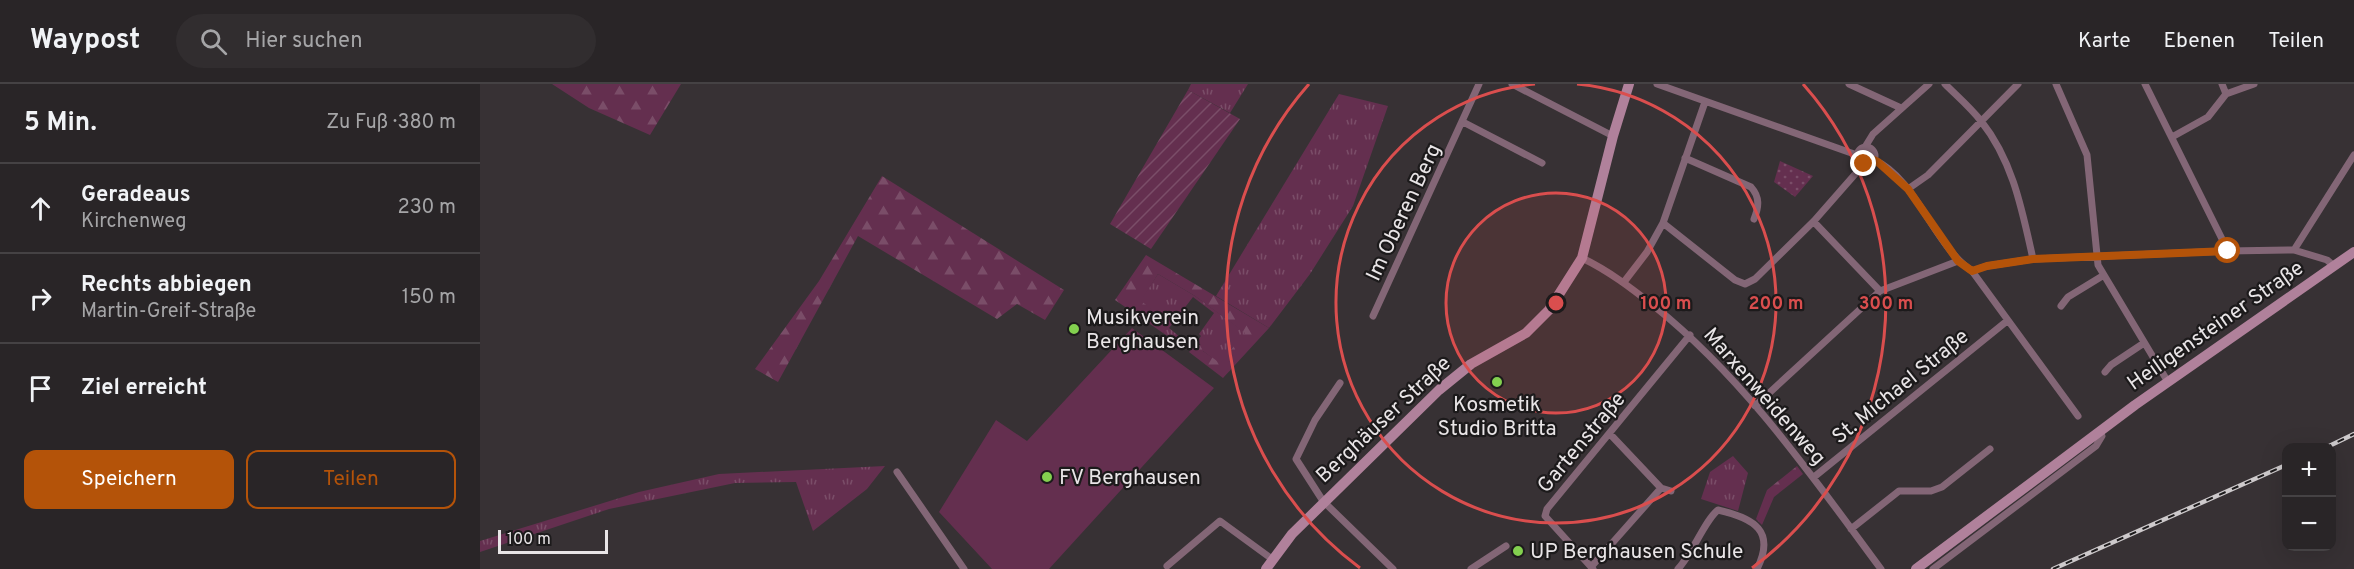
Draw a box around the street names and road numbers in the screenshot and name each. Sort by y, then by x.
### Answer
street label: Im Oberen Berg [1361,140,1448,286]
street label: Heiligensteiner Straße [2122,255,2309,397]
street label: Marxenweidenweg [1697,323,1831,471]
street label: St. Michael Straße [1827,324,1975,451]
street label: Berghäuser Straße [1311,351,1457,490]
street label: Gartenstraße [1532,387,1632,499]

